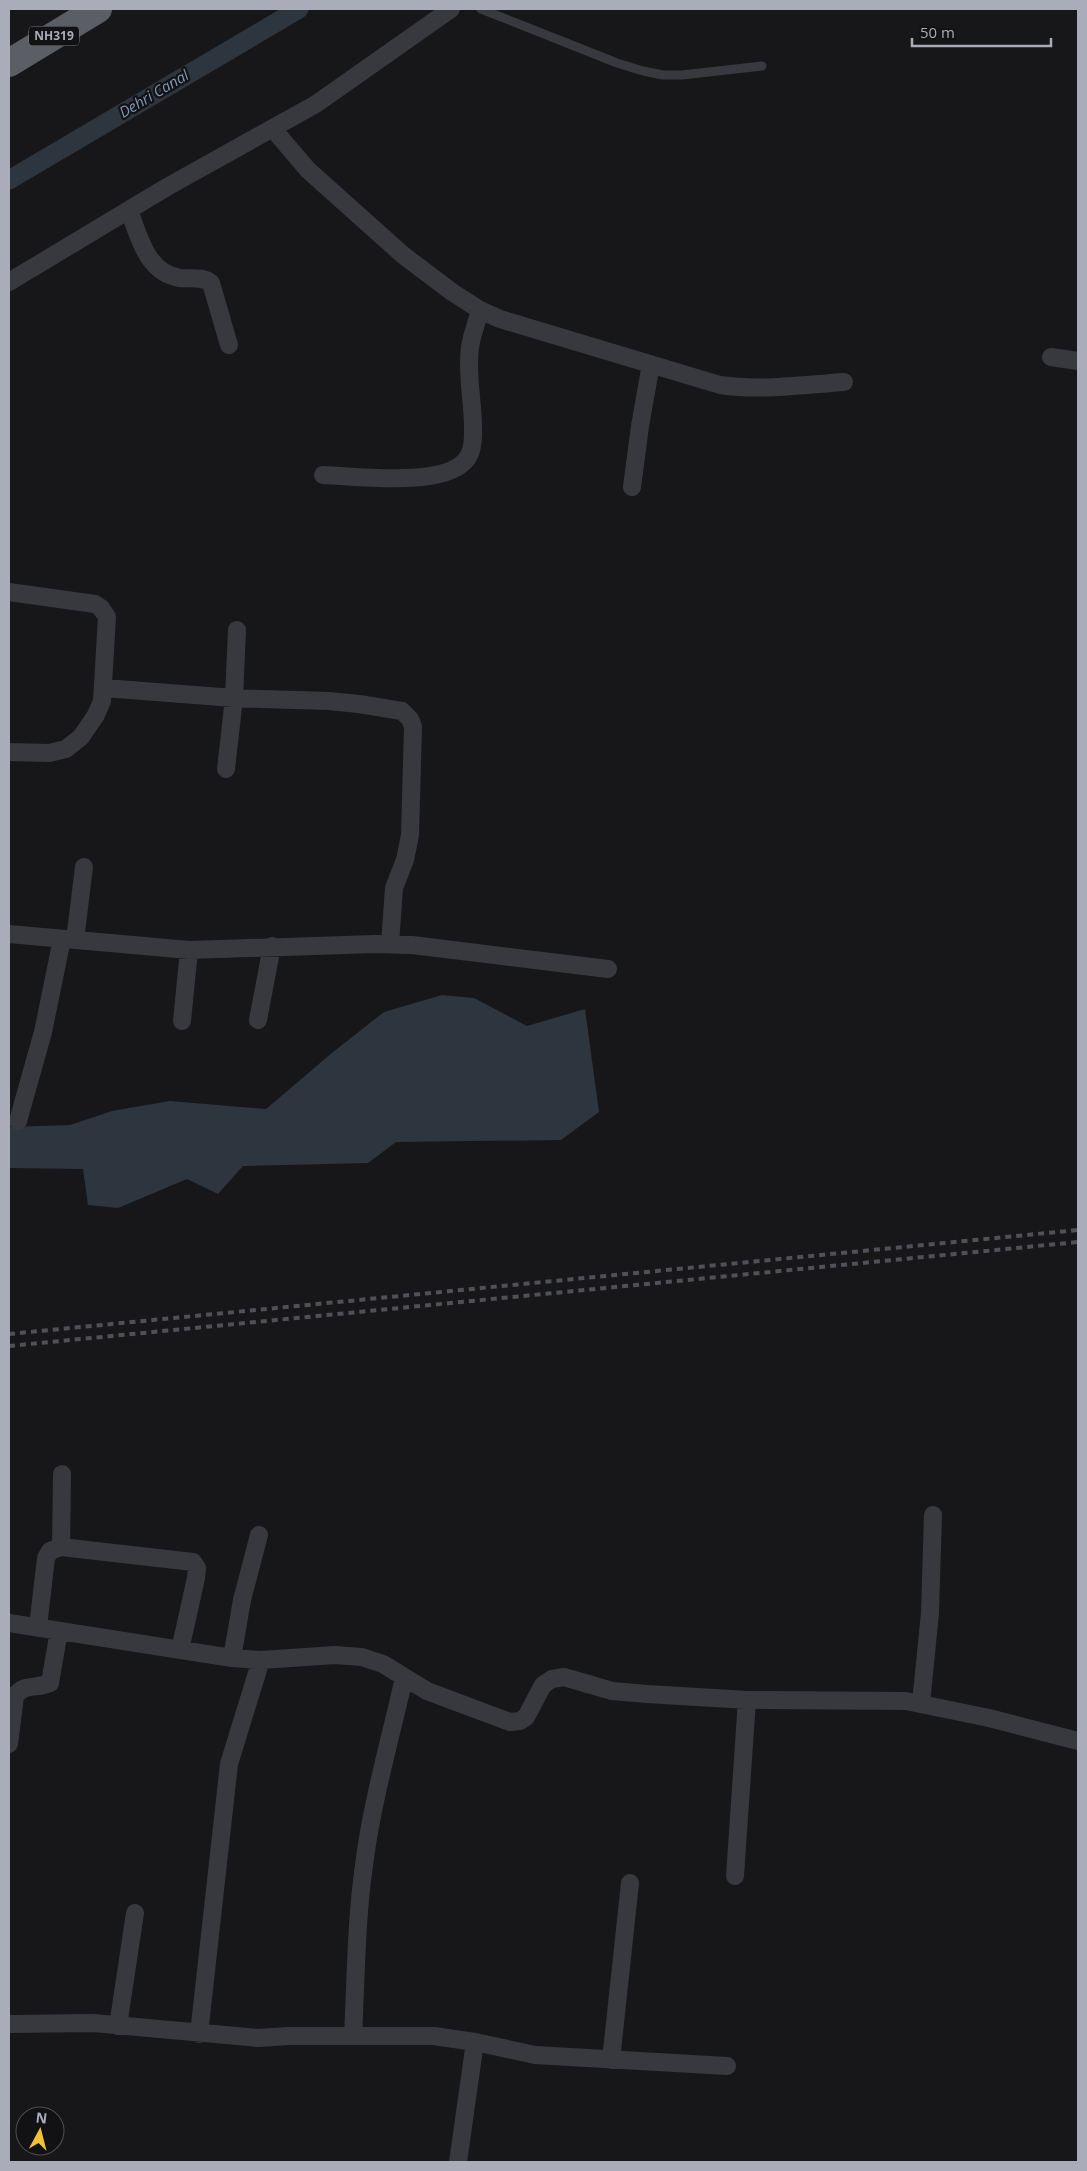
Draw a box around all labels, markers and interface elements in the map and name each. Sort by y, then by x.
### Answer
scale bar [912,15,1051,47]
text: 50 m [920,22,955,42]
road number: NH319 [29,27,79,46]
water label: Dehri Canal [115,64,193,122]
north arrow [15,2106,65,2156]
text: N [35,2107,48,2128]

